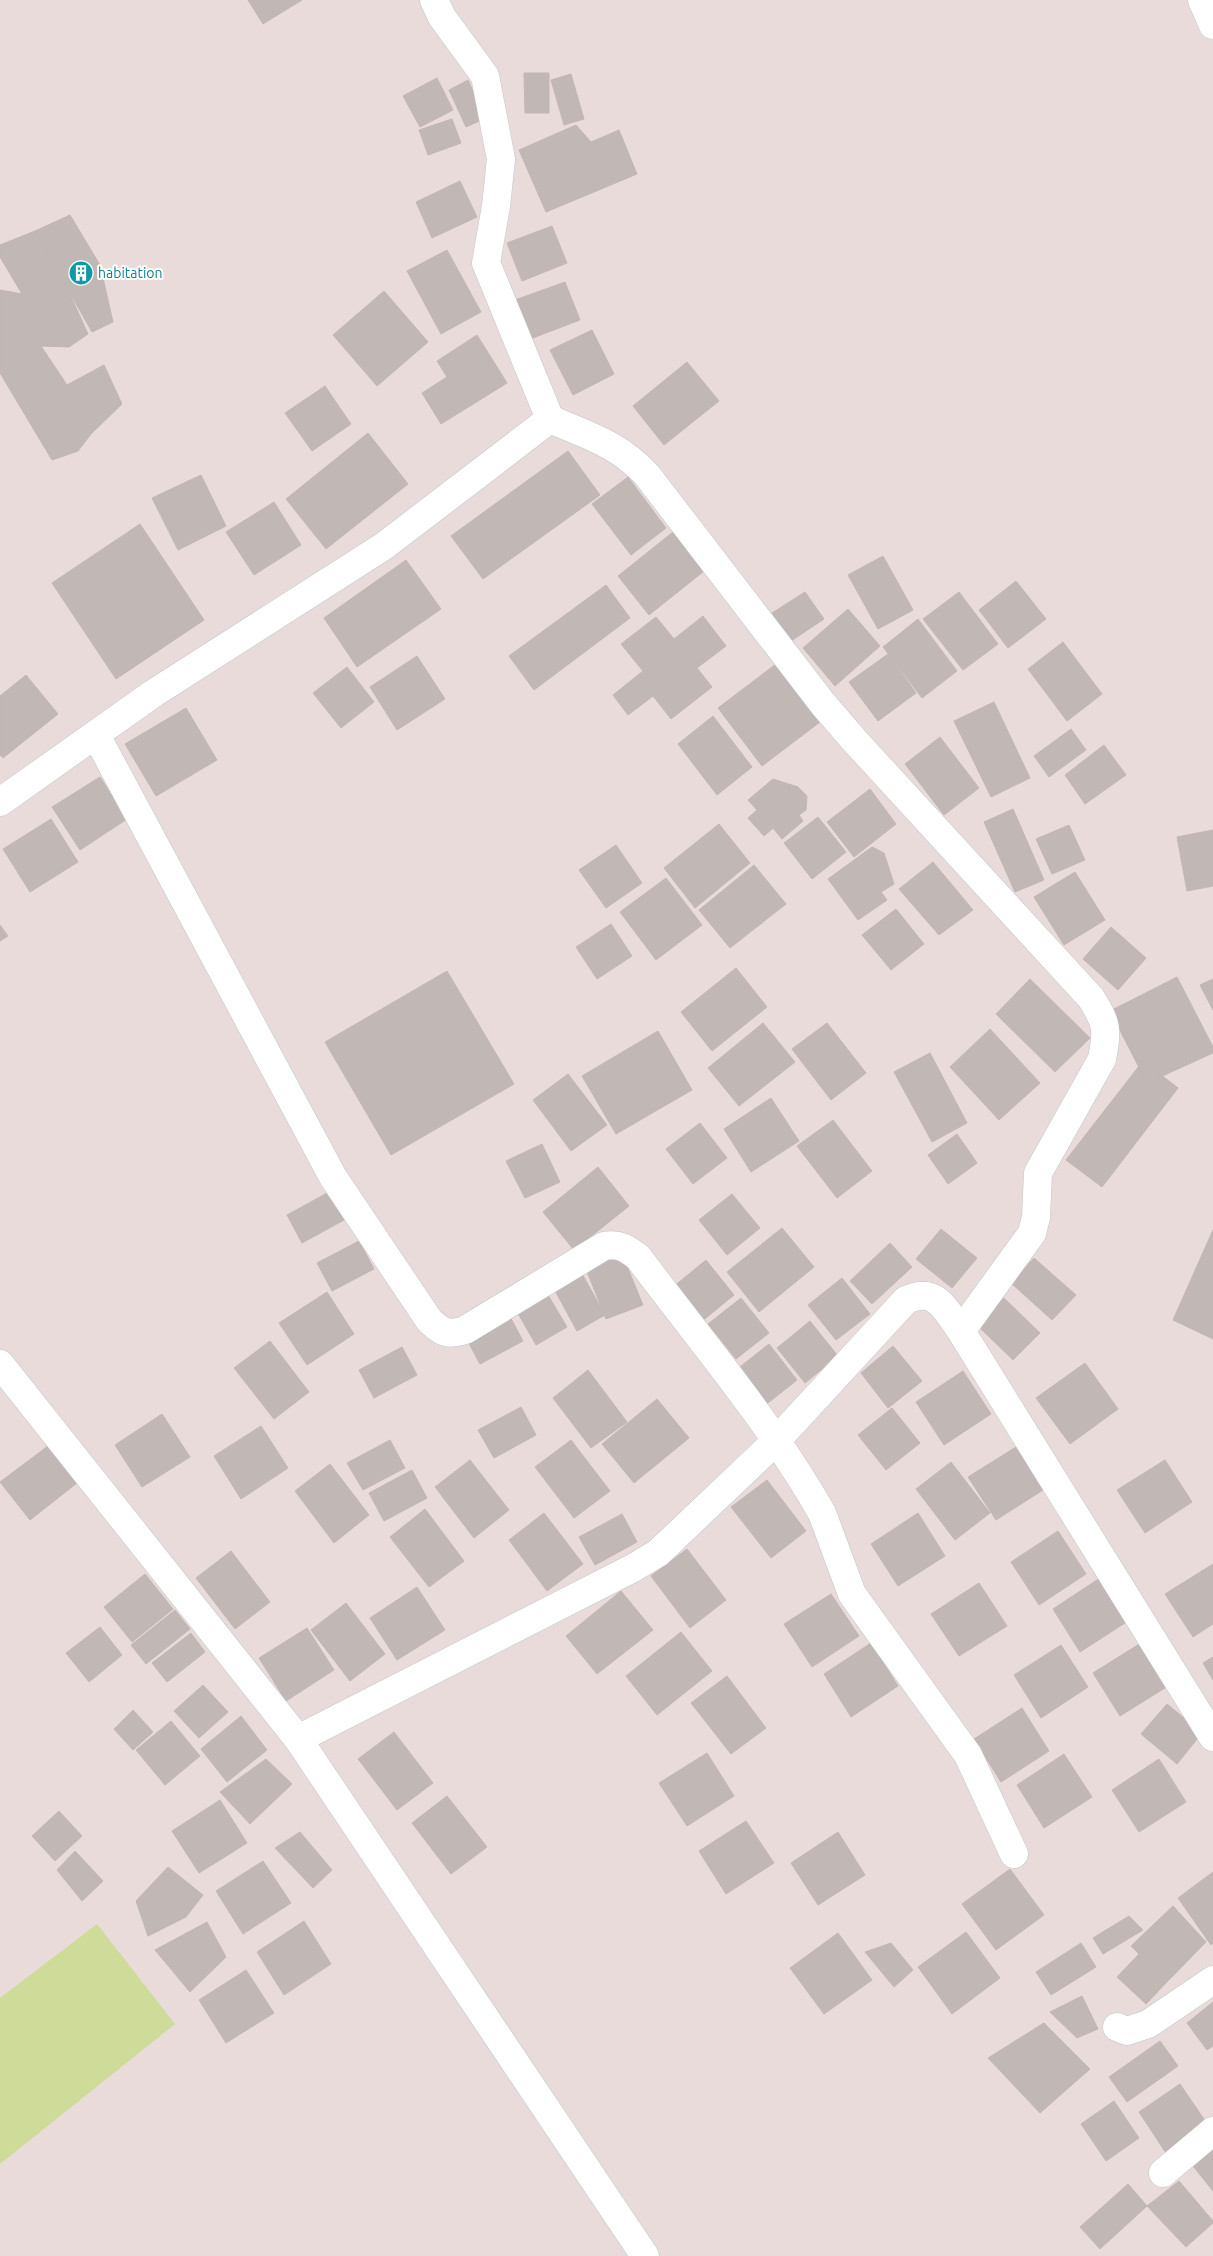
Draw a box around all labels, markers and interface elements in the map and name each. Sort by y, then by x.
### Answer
building icon: habitation [68,260,94,286]
place label: habitation [98,265,163,281]

